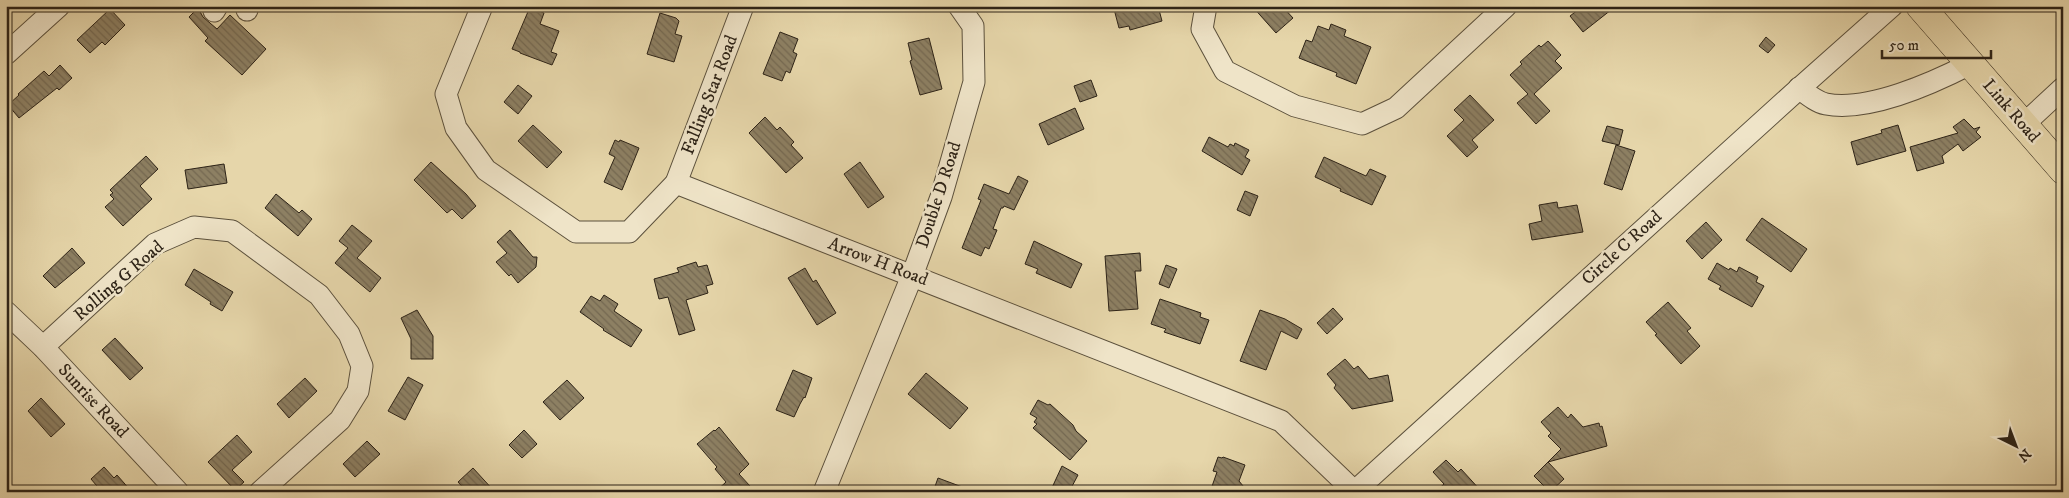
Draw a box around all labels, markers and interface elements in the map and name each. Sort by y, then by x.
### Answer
scale bar [1882,28,1990,60]
street label: Falling Star Road [677,32,743,158]
text: 50 m [1889,36,1919,55]
street label: Link Road [1977,75,2045,147]
street label: Double D Road [911,139,967,251]
street label: Circle C Road [1577,206,1667,290]
street label: Arrow H Road [825,233,931,291]
street label: Rolling G Road [70,236,168,326]
street label: Sunrise Road [53,359,133,443]
north arrow [1992,420,2042,470]
text: N [2013,444,2034,466]

